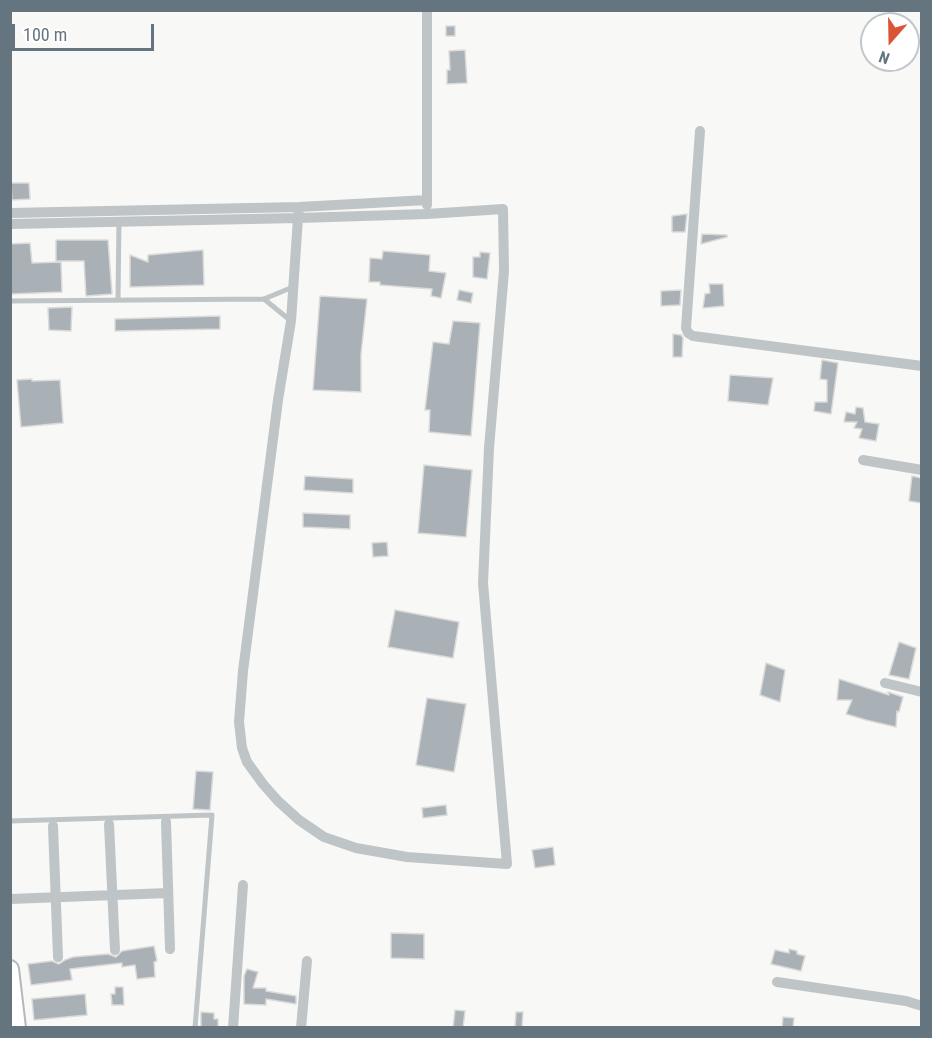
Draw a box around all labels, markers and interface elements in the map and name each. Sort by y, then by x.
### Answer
scale bar [15,12,158,50]
north arrow [860,12,920,72]
text: 100 m [23,24,67,45]
text: N [877,47,892,68]

